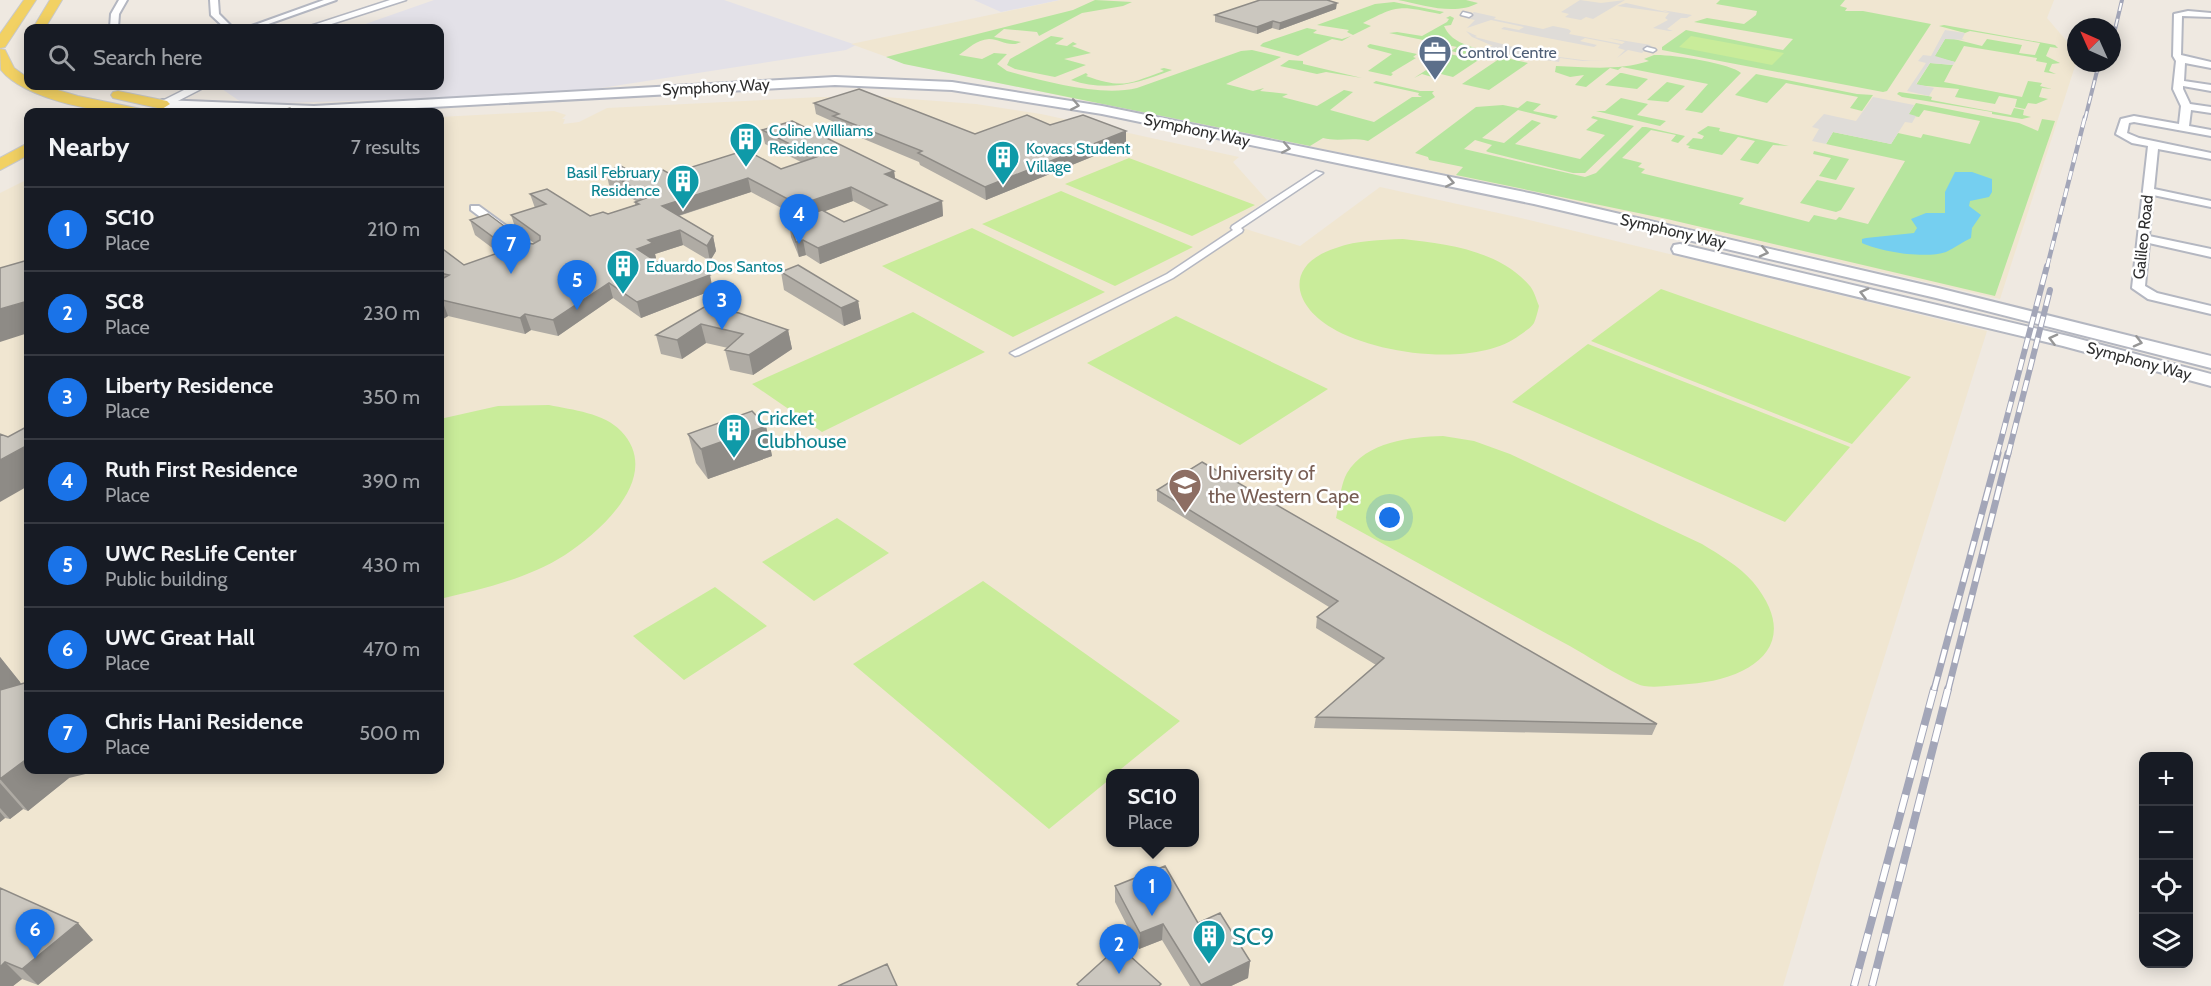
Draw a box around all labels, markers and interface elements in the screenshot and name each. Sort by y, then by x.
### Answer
north arrow [2067,18,2121,72]
search box [24,24,444,90]
office icon: Control Centre [1417,34,1453,81]
icon: search [45,41,78,74]
place label: Control Centre [1458,43,1557,62]
text: Search here [93,44,202,71]
street label: Symphony Way [662,75,770,99]
one-way arrow [1070,98,1080,111]
street label: Symphony Way [1142,109,1252,151]
building icon: Coline Williams Residence [728,121,764,168]
place label: Coline Williams Residence [769,121,873,158]
text: Nearby [48,131,129,163]
text: 7 results [351,135,420,159]
building icon: Kovacs Student Village [985,139,1021,186]
place label: Kovacs Student Village [1026,139,1131,176]
one-way arrow [1281,141,1291,154]
place label: Basil February Residence [566,163,660,200]
building icon: Basil February Residence [665,163,701,210]
one-way arrow [1445,174,1455,187]
pin: 4 [780,194,818,244]
street label: Galileo Road [2129,194,2157,280]
text: SC10 [105,204,155,231]
street label: Symphony Way [1618,210,1728,252]
text: 1 [64,217,71,241]
text: 210 m [367,217,420,241]
pin: 7 [492,224,530,274]
text: Place [105,231,150,255]
one-way arrow [1758,245,1768,258]
building icon: Eduardo Dos Santos [605,248,641,295]
place label: Eduardo Dos Santos [646,257,783,276]
pin: 5 [558,260,596,310]
pin: 3 [702,280,742,330]
one-way arrow [1859,287,1869,300]
text: SC8 [105,288,144,315]
text: 2 [62,301,73,325]
text: 230 m [363,301,420,325]
text: Place [105,315,150,339]
one-way arrow [2049,333,2059,346]
one-way arrow [2132,334,2142,347]
street label: Symphony Way [2084,338,2194,384]
text: Liberty Residence [105,372,273,399]
text: 3 [62,385,73,409]
text: 350 m [362,385,420,409]
text: Place [105,399,150,423]
place label: Cricket Clubhouse [757,406,846,453]
building icon: Cricket Clubhouse [716,412,752,459]
text: Ruth First Residence [105,456,298,483]
place label: University of the Western Cape [1208,461,1359,508]
school or university icon: University of the Western Cape [1167,467,1203,514]
text: 4 [61,469,74,493]
text: 390 m [362,469,420,493]
text: Place [105,483,150,507]
your location [1375,503,1404,532]
text: UWC ResLife Center [105,540,296,567]
text: 5 [62,553,73,577]
text: 430 m [362,553,420,577]
text: Public building [105,567,227,591]
text: UWC Great Hall [105,624,255,651]
text: 6 [62,637,73,661]
text: 470 m [363,637,420,661]
text: Place [105,651,150,675]
text: Chris Hani Residence [105,708,303,735]
text: 7 [62,721,73,745]
text: 500 m [359,721,420,745]
text: Place [105,735,150,759]
map controls [2139,752,2193,968]
button: + [2139,752,2193,806]
popup [1106,769,1199,847]
text: SC10 [1128,783,1177,810]
button: − [2139,806,2193,860]
text: Place [1128,810,1172,834]
button: locate [2139,860,2193,914]
pin: 1 [1132,866,1172,916]
pin: 6 [15,910,54,959]
button: layers [2139,914,2193,968]
building icon: SC9 [1191,918,1227,965]
place label: SC9 [1232,922,1274,951]
pin: 2 [1100,924,1138,974]

